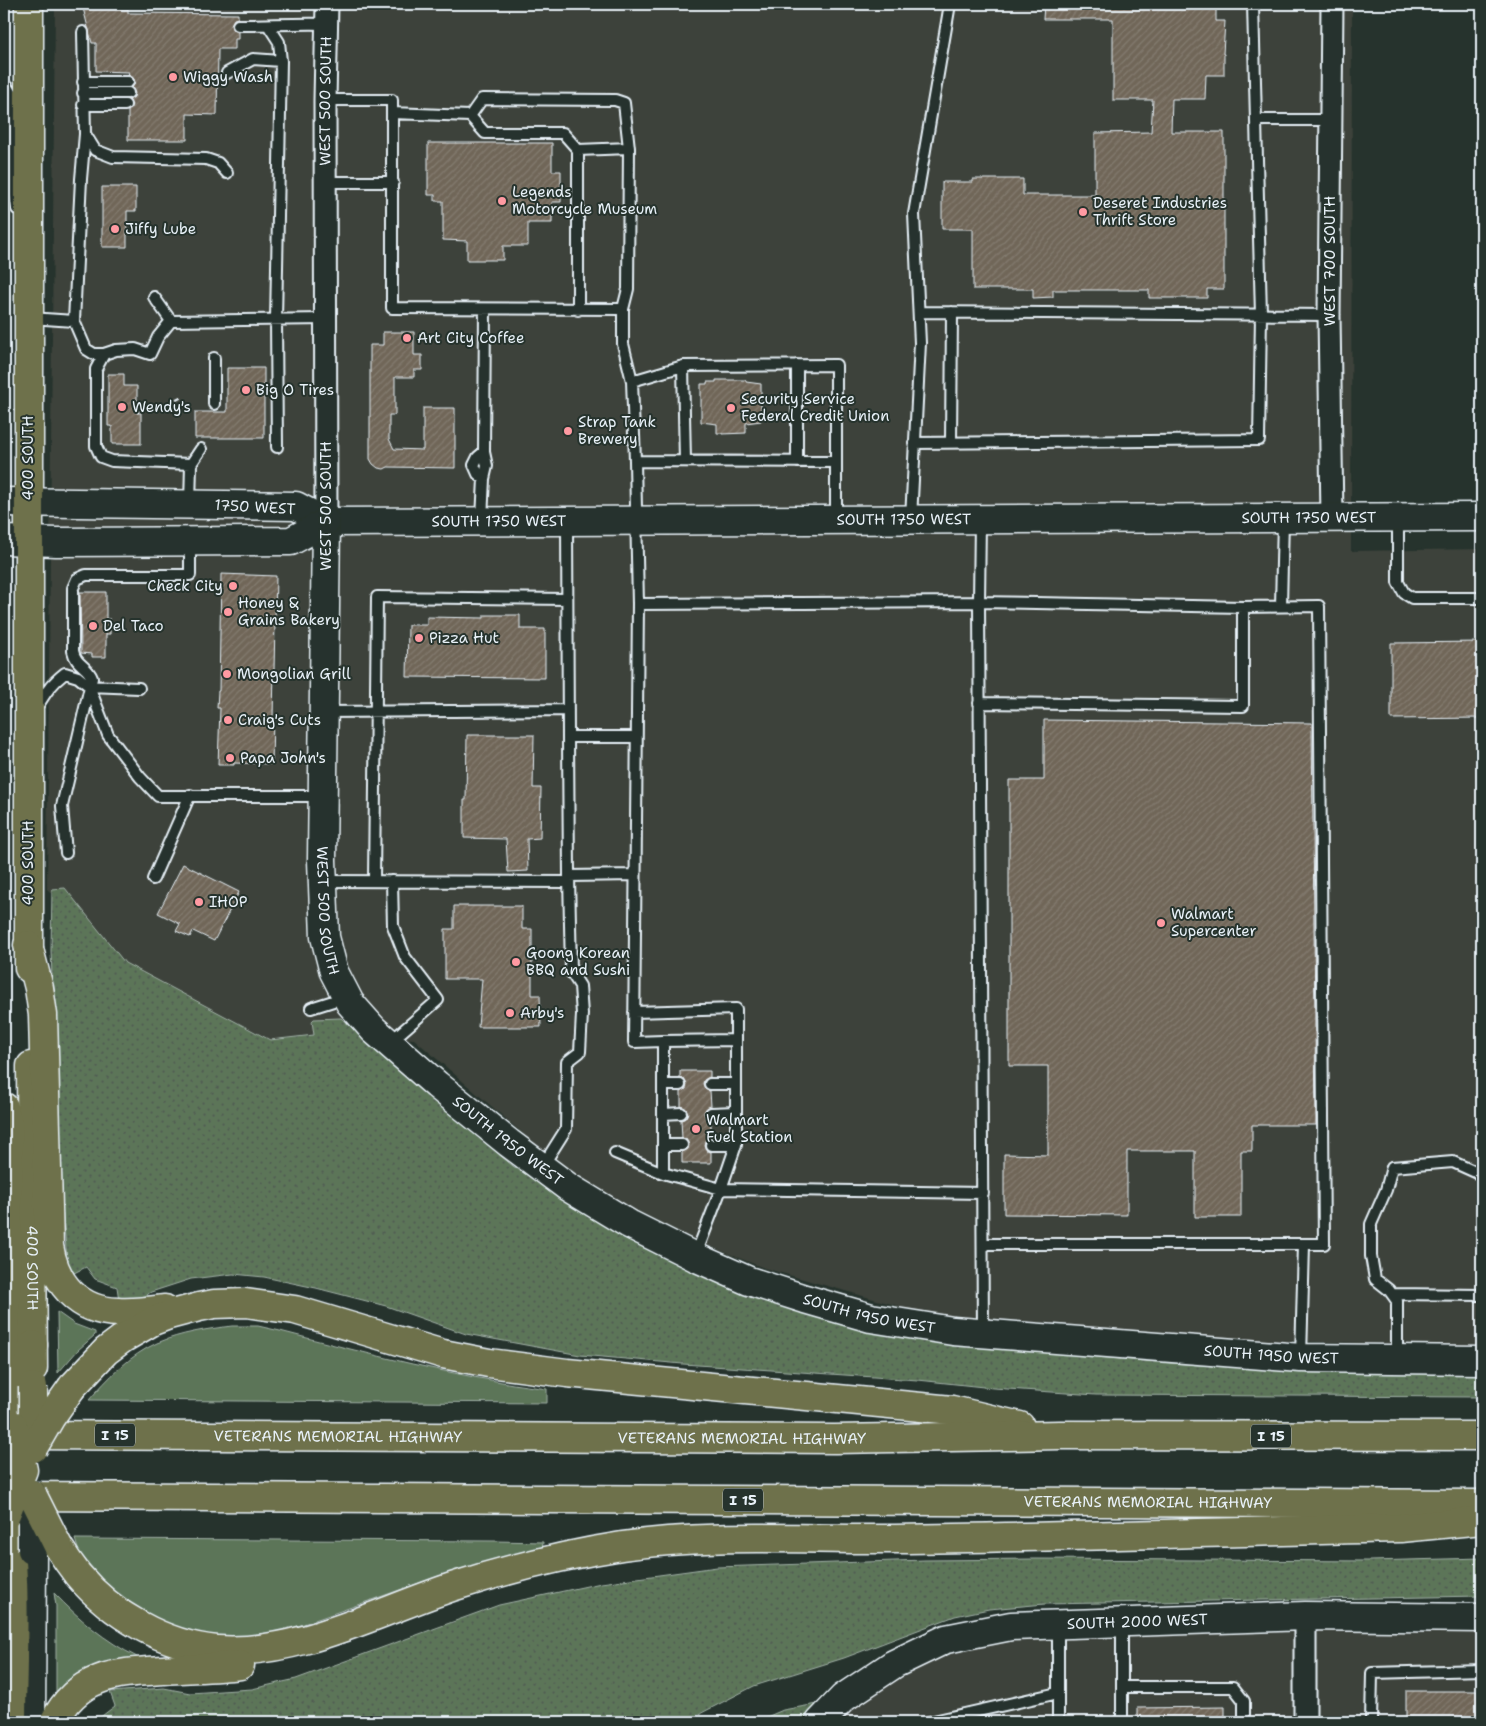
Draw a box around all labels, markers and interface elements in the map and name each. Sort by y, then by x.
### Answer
street label: WEST 500 SOUTH [315,36,336,166]
place label: Wiggy Wash [183,67,273,87]
marker: Wiggy Wash [167,71,179,83]
place label: Legends Motorcycle Museum [512,182,657,219]
place label: Deseret Industries Thrift Store [1093,193,1227,230]
marker: Legends Motorcycle Museum [496,195,508,207]
street label: WEST 700 SOUTH [1320,196,1340,326]
marker: Deseret Industries Thrift Store [1077,206,1089,218]
place label: Jiffy Lube [125,219,196,239]
marker: Jiffy Lube [109,223,121,235]
place label: Art City Coffee [417,328,524,348]
marker: Art City Coffee [401,332,413,344]
place label: Big O Tires [256,380,334,400]
marker: Big O Tires [240,384,252,396]
place label: Security Service Federal Credit Union [741,389,889,426]
place label: Wendy's [132,397,191,417]
marker: Wendy's [116,401,128,413]
marker: Security Service Federal Credit Union [725,402,737,414]
place label: Strap Tank Brewery [578,412,656,449]
street label: 400 SOUTH [18,416,38,500]
marker: Strap Tank Brewery [562,425,574,437]
street label: WEST 500 SOUTH [316,441,336,571]
street label: 1750 WEST [214,495,296,519]
street label: SOUTH 1750 WEST [1242,507,1376,528]
street label: SOUTH 1750 WEST [837,509,971,530]
street label: SOUTH 1750 WEST [432,511,566,532]
place label: Check City [147,576,223,596]
marker: Check City [227,580,239,592]
place label: Honey & Grains Bakery [238,593,340,630]
marker: Honey & Grains Bakery [222,606,234,618]
place label: Del Taco [103,616,164,636]
marker: Del Taco [87,620,99,632]
place label: Pizza Hut [429,628,499,648]
marker: Pizza Hut [413,632,425,644]
place label: Mongolian Grill [237,664,351,684]
marker: Mongolian Grill [221,668,233,680]
place label: Craig's Cuts [238,710,321,730]
marker: Craig's Cuts [222,714,234,726]
place label: Papa John's [240,748,326,768]
marker: Papa John's [224,752,236,764]
street label: 400 SOUTH [18,821,38,905]
street label: WEST 500 SOUTH [312,846,344,977]
place label: IHOP [209,892,248,912]
marker: IHOP [193,896,205,908]
place label: Walmart Supercenter [1171,904,1257,941]
marker: Walmart Supercenter [1155,917,1167,929]
place label: Goong Korean BBQ and Sushi [526,943,630,980]
marker: Goong Korean BBQ and Sushi [510,956,522,968]
place label: Arby's [520,1003,564,1023]
marker: Arby's [504,1007,516,1019]
street label: SOUTH 1950 WEST [448,1091,567,1190]
place label: Walmart Fuel Station [706,1110,792,1147]
marker: Walmart Fuel Station [690,1123,702,1135]
street label: 400 SOUTH [22,1225,43,1311]
street label: SOUTH 1950 WEST [801,1289,937,1338]
street label: SOUTH 1950 WEST [1203,1340,1339,1368]
road number: I 15 [95,1424,135,1446]
road number: I 15 [1251,1424,1291,1448]
street label: VETERANS MEMORIAL HIGHWAY [214,1426,462,1447]
street label: VETERANS MEMORIAL HIGHWAY [618,1428,867,1449]
road number: I 15 [723,1488,763,1512]
street label: VETERANS MEMORIAL HIGHWAY [1024,1492,1272,1513]
street label: SOUTH 2000 WEST [1067,1609,1208,1634]

